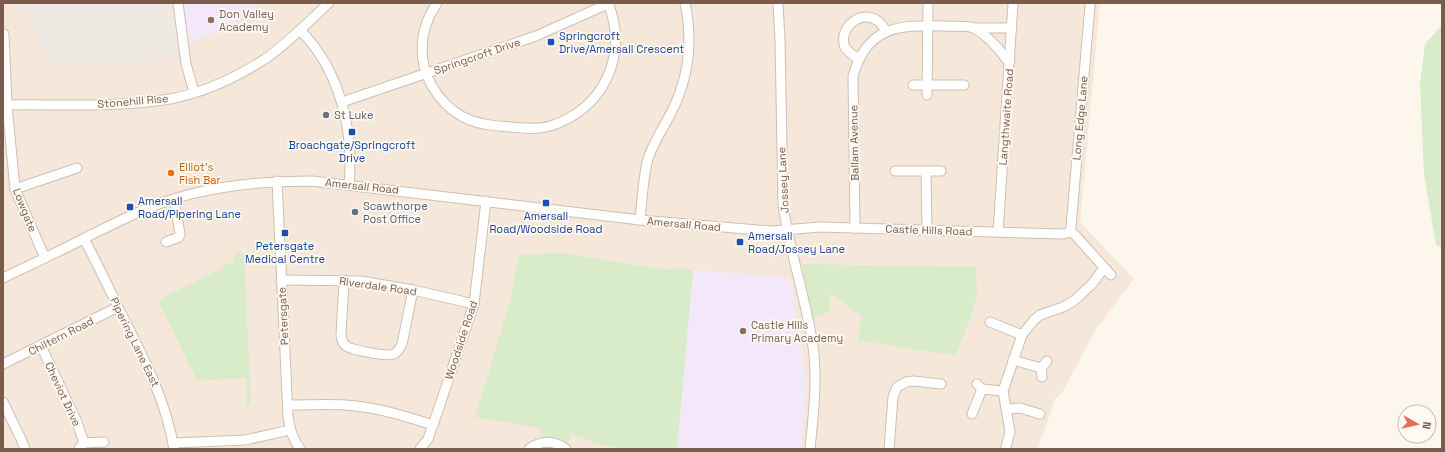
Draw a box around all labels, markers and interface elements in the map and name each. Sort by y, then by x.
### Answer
place label: Don Valley Academy [219,7,274,34]
marker: Don Valley Academy [206,15,216,25]
place label: Springcroft Drive/Amersall Crescent [559,29,684,56]
street label: Springcroft Drive [432,35,522,77]
marker: Springcroft Drive/Amersall Crescent [546,37,556,47]
street label: Langthwaite Road [996,68,1016,166]
street label: Long Edge Lane [1069,75,1091,161]
street label: Stonehill Rise [97,91,169,111]
street label: Ballam Avenue [846,105,862,181]
place label: St Luke [334,108,373,122]
marker: St Luke [321,110,331,120]
marker: Broachgate/Springcroft Drive [347,127,357,137]
place label: Broachgate/Springcroft Drive [288,138,416,165]
street label: Jossey Lane [774,147,792,213]
place label: Elliot's Fish Bar [179,160,221,187]
marker: Elliot's Fish Bar [166,168,176,178]
street label: Amersall Road [324,175,400,197]
street label: Lowgate [10,186,40,234]
place label: Amersall Road/Pipering Lane [138,194,241,221]
marker: Amersall Road/Woodside Road [541,198,551,208]
place label: Scawthorpe Post Office [363,199,428,226]
marker: Amersall Road/Pipering Lane [125,202,135,212]
marker: Scawthorpe Post Office [350,207,360,217]
place label: Amersall Road/Woodside Road [489,209,603,236]
street label: Amersall Road [646,214,722,234]
street label: Castle Hills Road [885,221,973,239]
marker: Petersgate Medical Centre [280,228,290,238]
place label: Amersall Road/Jossey Lane [748,229,845,256]
marker: Amersall Road/Jossey Lane [735,237,745,247]
place label: Petersgate Medical Centre [245,239,325,266]
street label: Riverdale Road [338,274,418,298]
street label: Petersgate [274,286,292,346]
street label: Pipering Lane East [107,295,163,389]
street label: Woodside Road [442,299,480,381]
street label: Chiltern Road [26,314,96,358]
place label: Castle Hills Primary Academy [751,318,843,345]
marker: Castle Hills Primary Academy [738,326,748,336]
street label: Cheviot Drive [42,360,84,428]
north arrow [1397,404,1437,444]
text: N [1419,421,1434,430]

